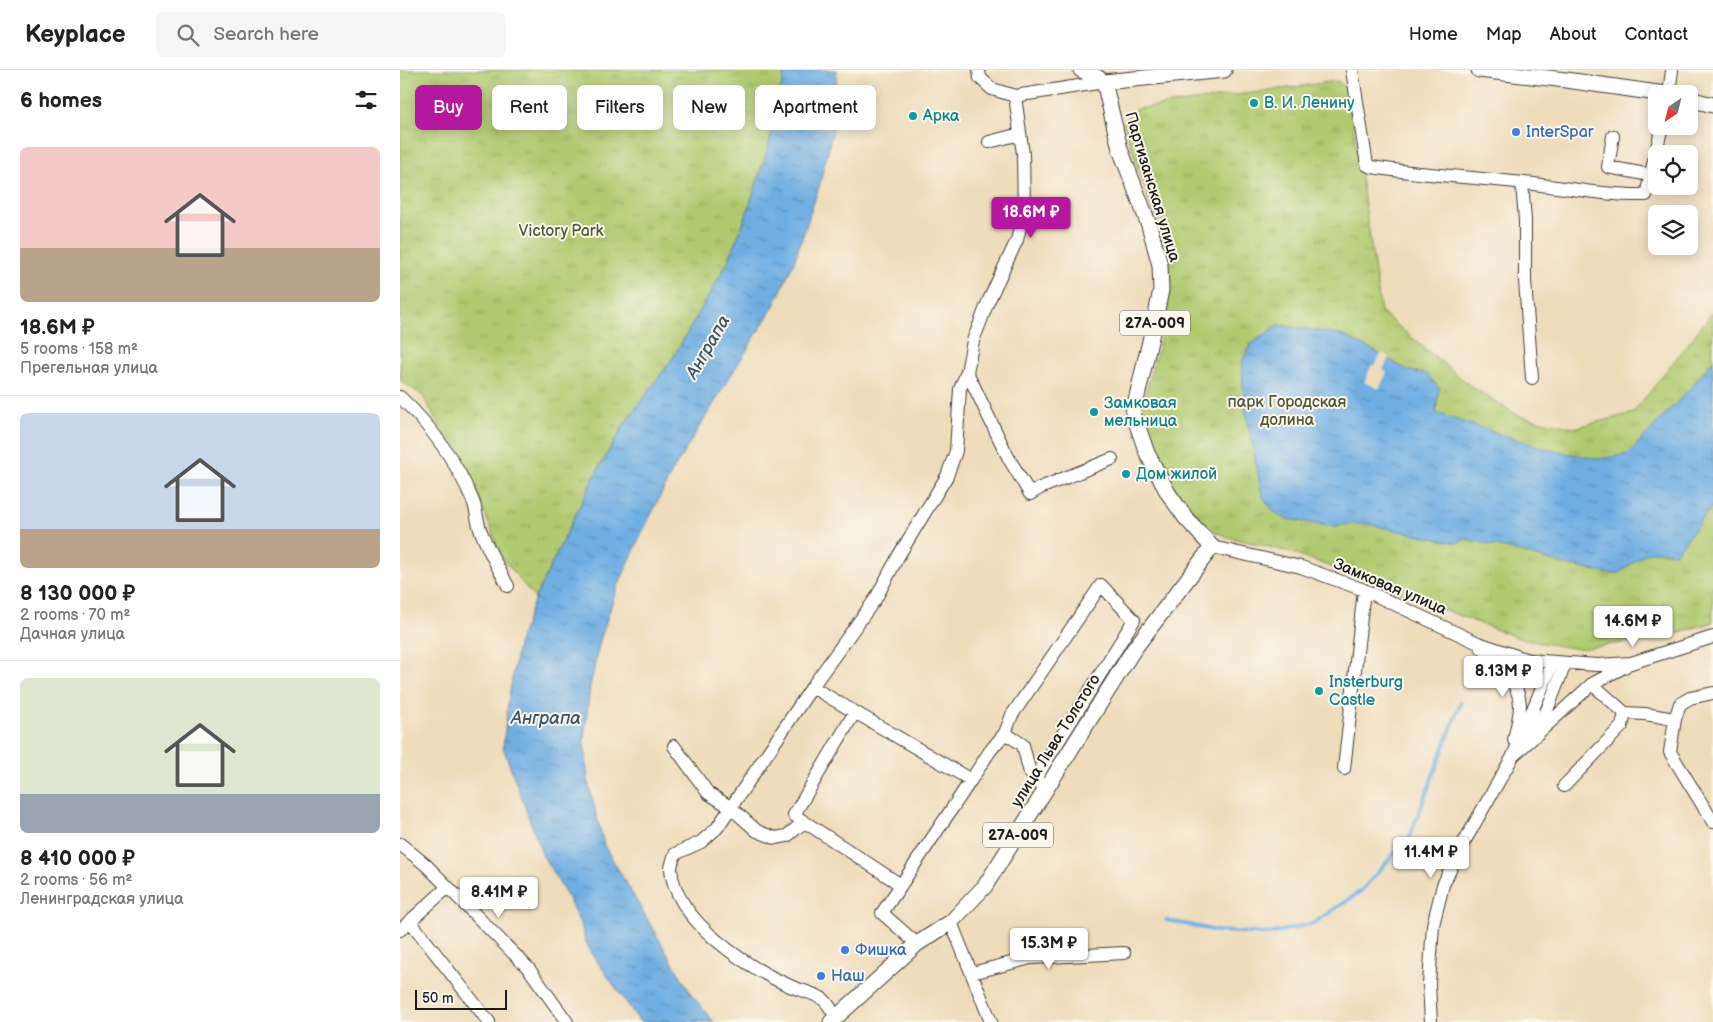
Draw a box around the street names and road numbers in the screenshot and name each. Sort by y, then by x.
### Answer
street label: Партизанская улица [1120,110,1184,265]
road number: 27А-009 [1120,310,1190,336]
street label: Замковая улица [1330,555,1450,620]
street label: улица Льва Толстого [1007,671,1105,811]
road number: 27А-009 [983,822,1053,848]

